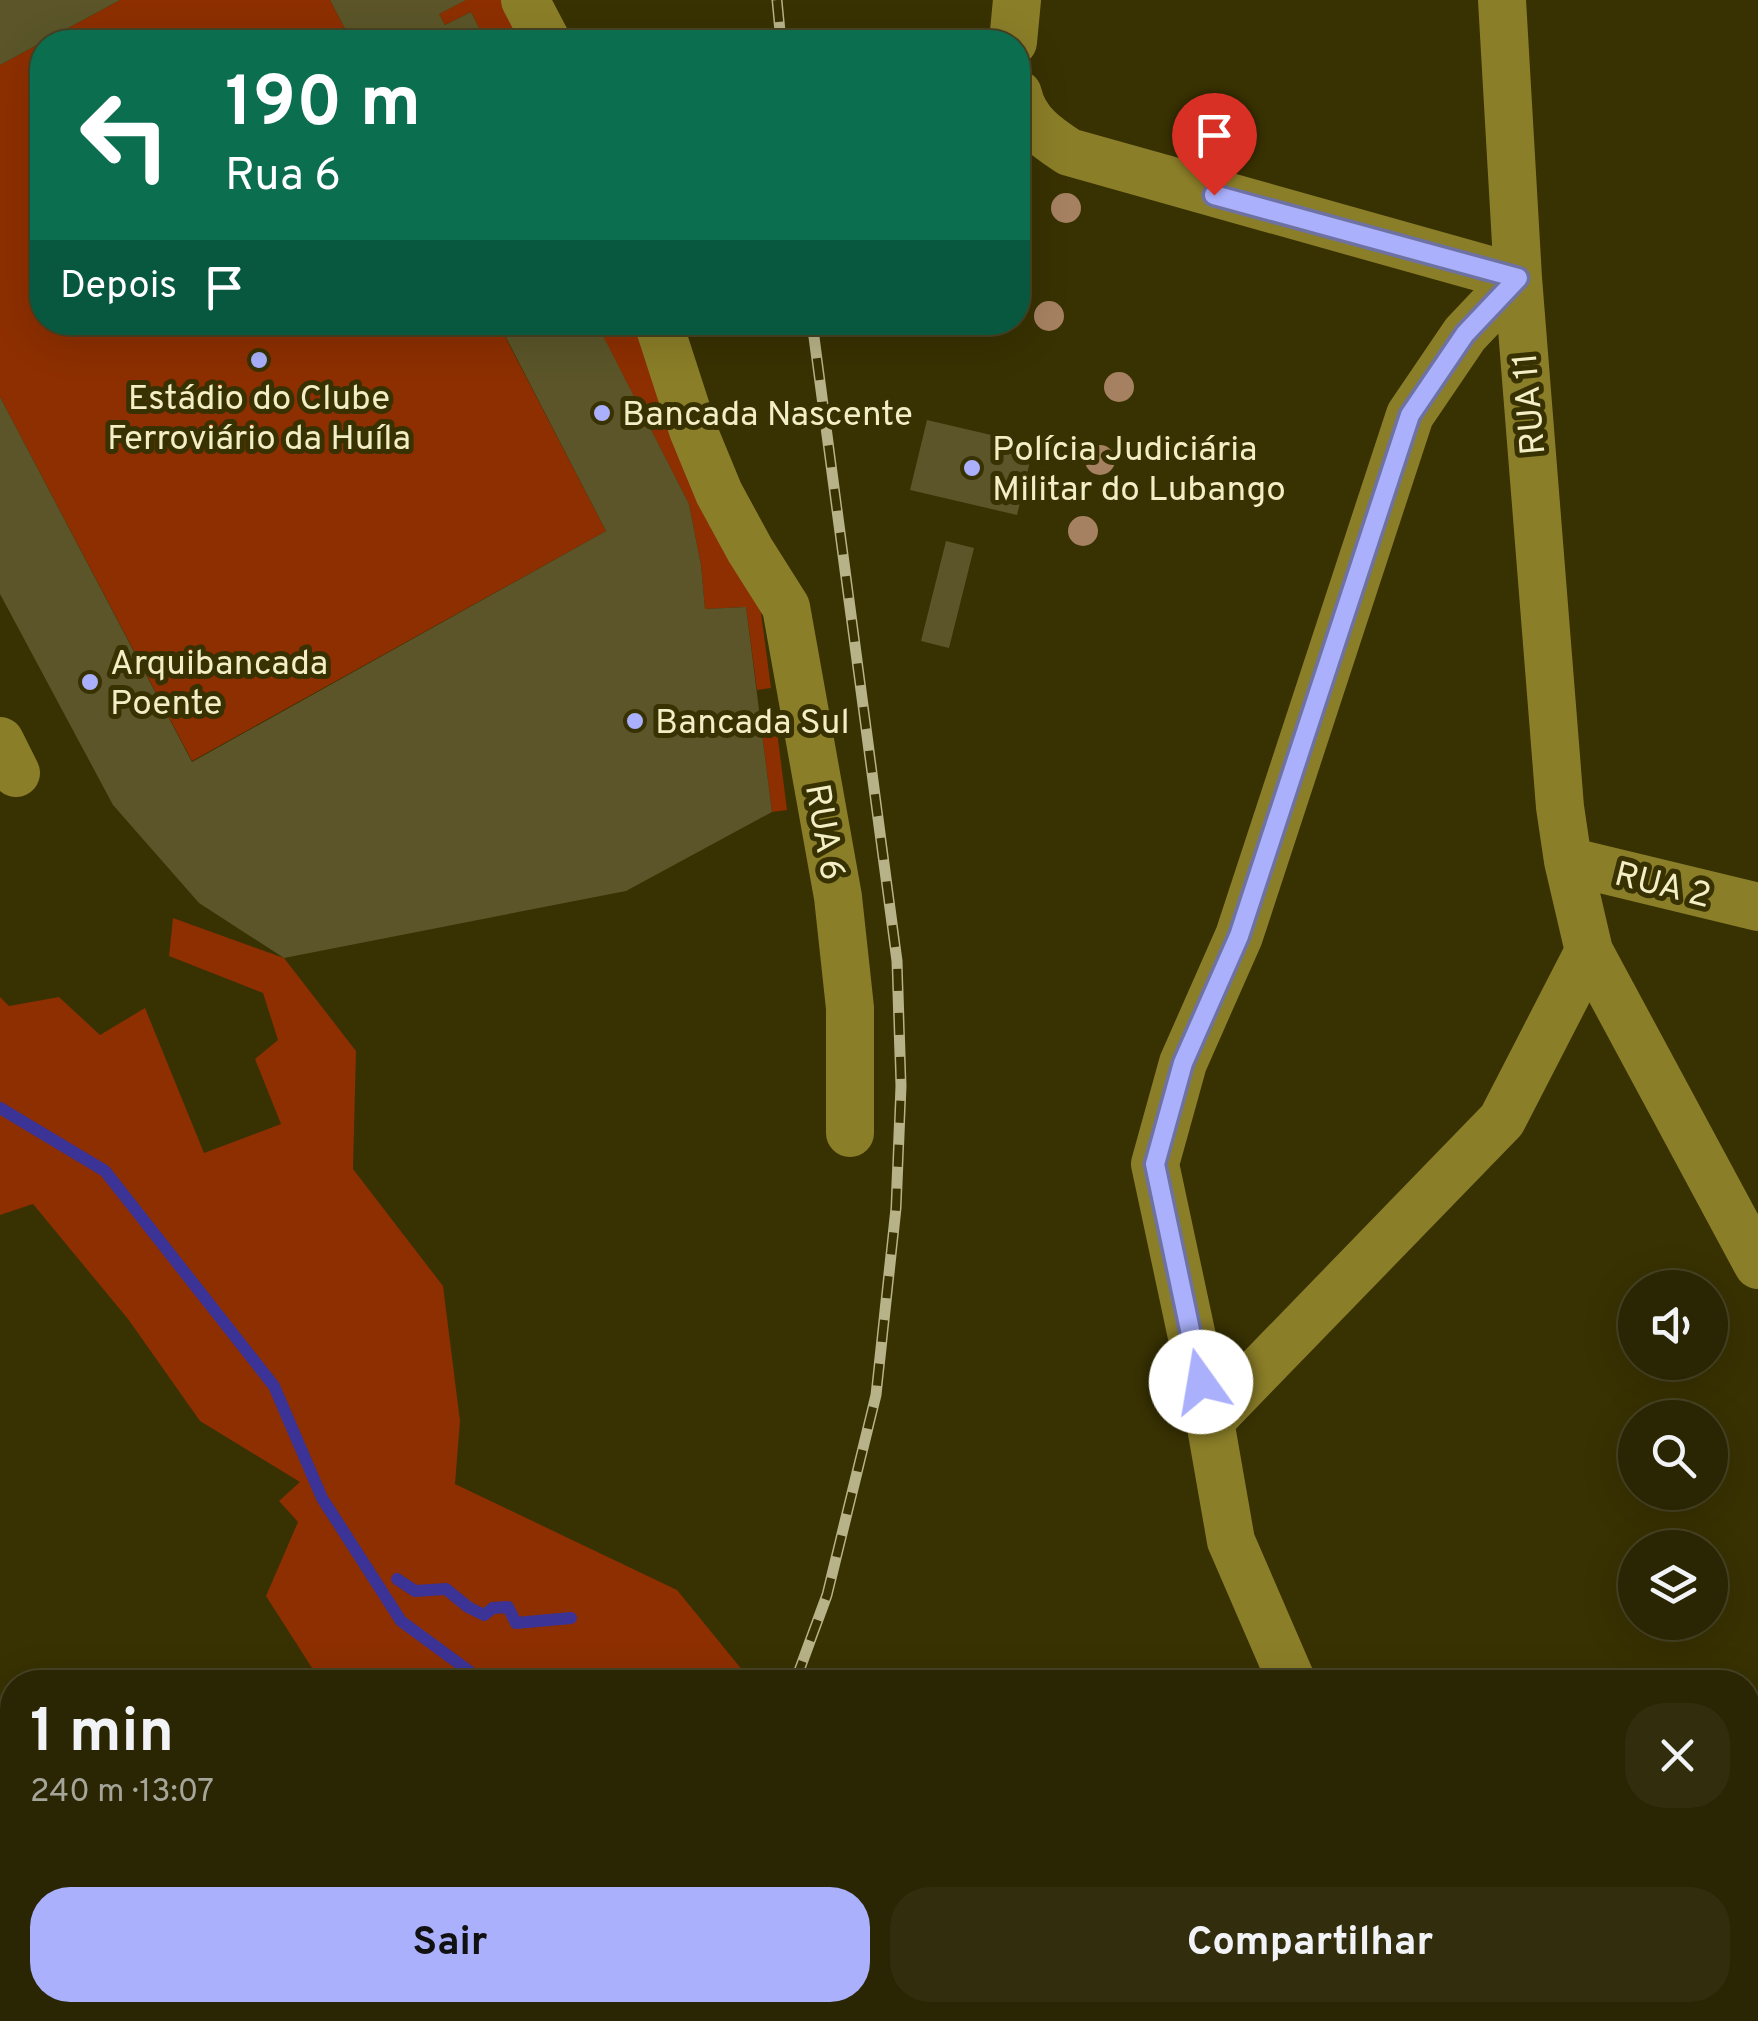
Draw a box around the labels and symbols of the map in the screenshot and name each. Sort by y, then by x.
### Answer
pin [1172,93,1257,196]
marker: Estádio do Clube Ferroviário da Huíla [248,349,270,371]
street label: RUA 11 [1505,351,1557,457]
place label: Estádio do Clube Ferroviário da Huíla [107,378,411,462]
place label: Bancada Nascente [622,394,913,438]
marker: Bancada Nascente [591,402,613,424]
place label: Polícia Judiciária Militar do Lubango [992,429,1286,513]
marker: Polícia Judiciária Militar do Lubango [961,457,983,479]
place label: Arquibancada Poente [110,643,328,727]
marker: Arquibancada Poente [79,671,101,693]
place label: Bancada Sul [655,702,850,746]
marker: Bancada Sul [624,710,646,732]
street label: RUA 6 [793,781,853,884]
street label: RUA 2 [1610,854,1715,920]
position arrow [1149,1330,1253,1434]

